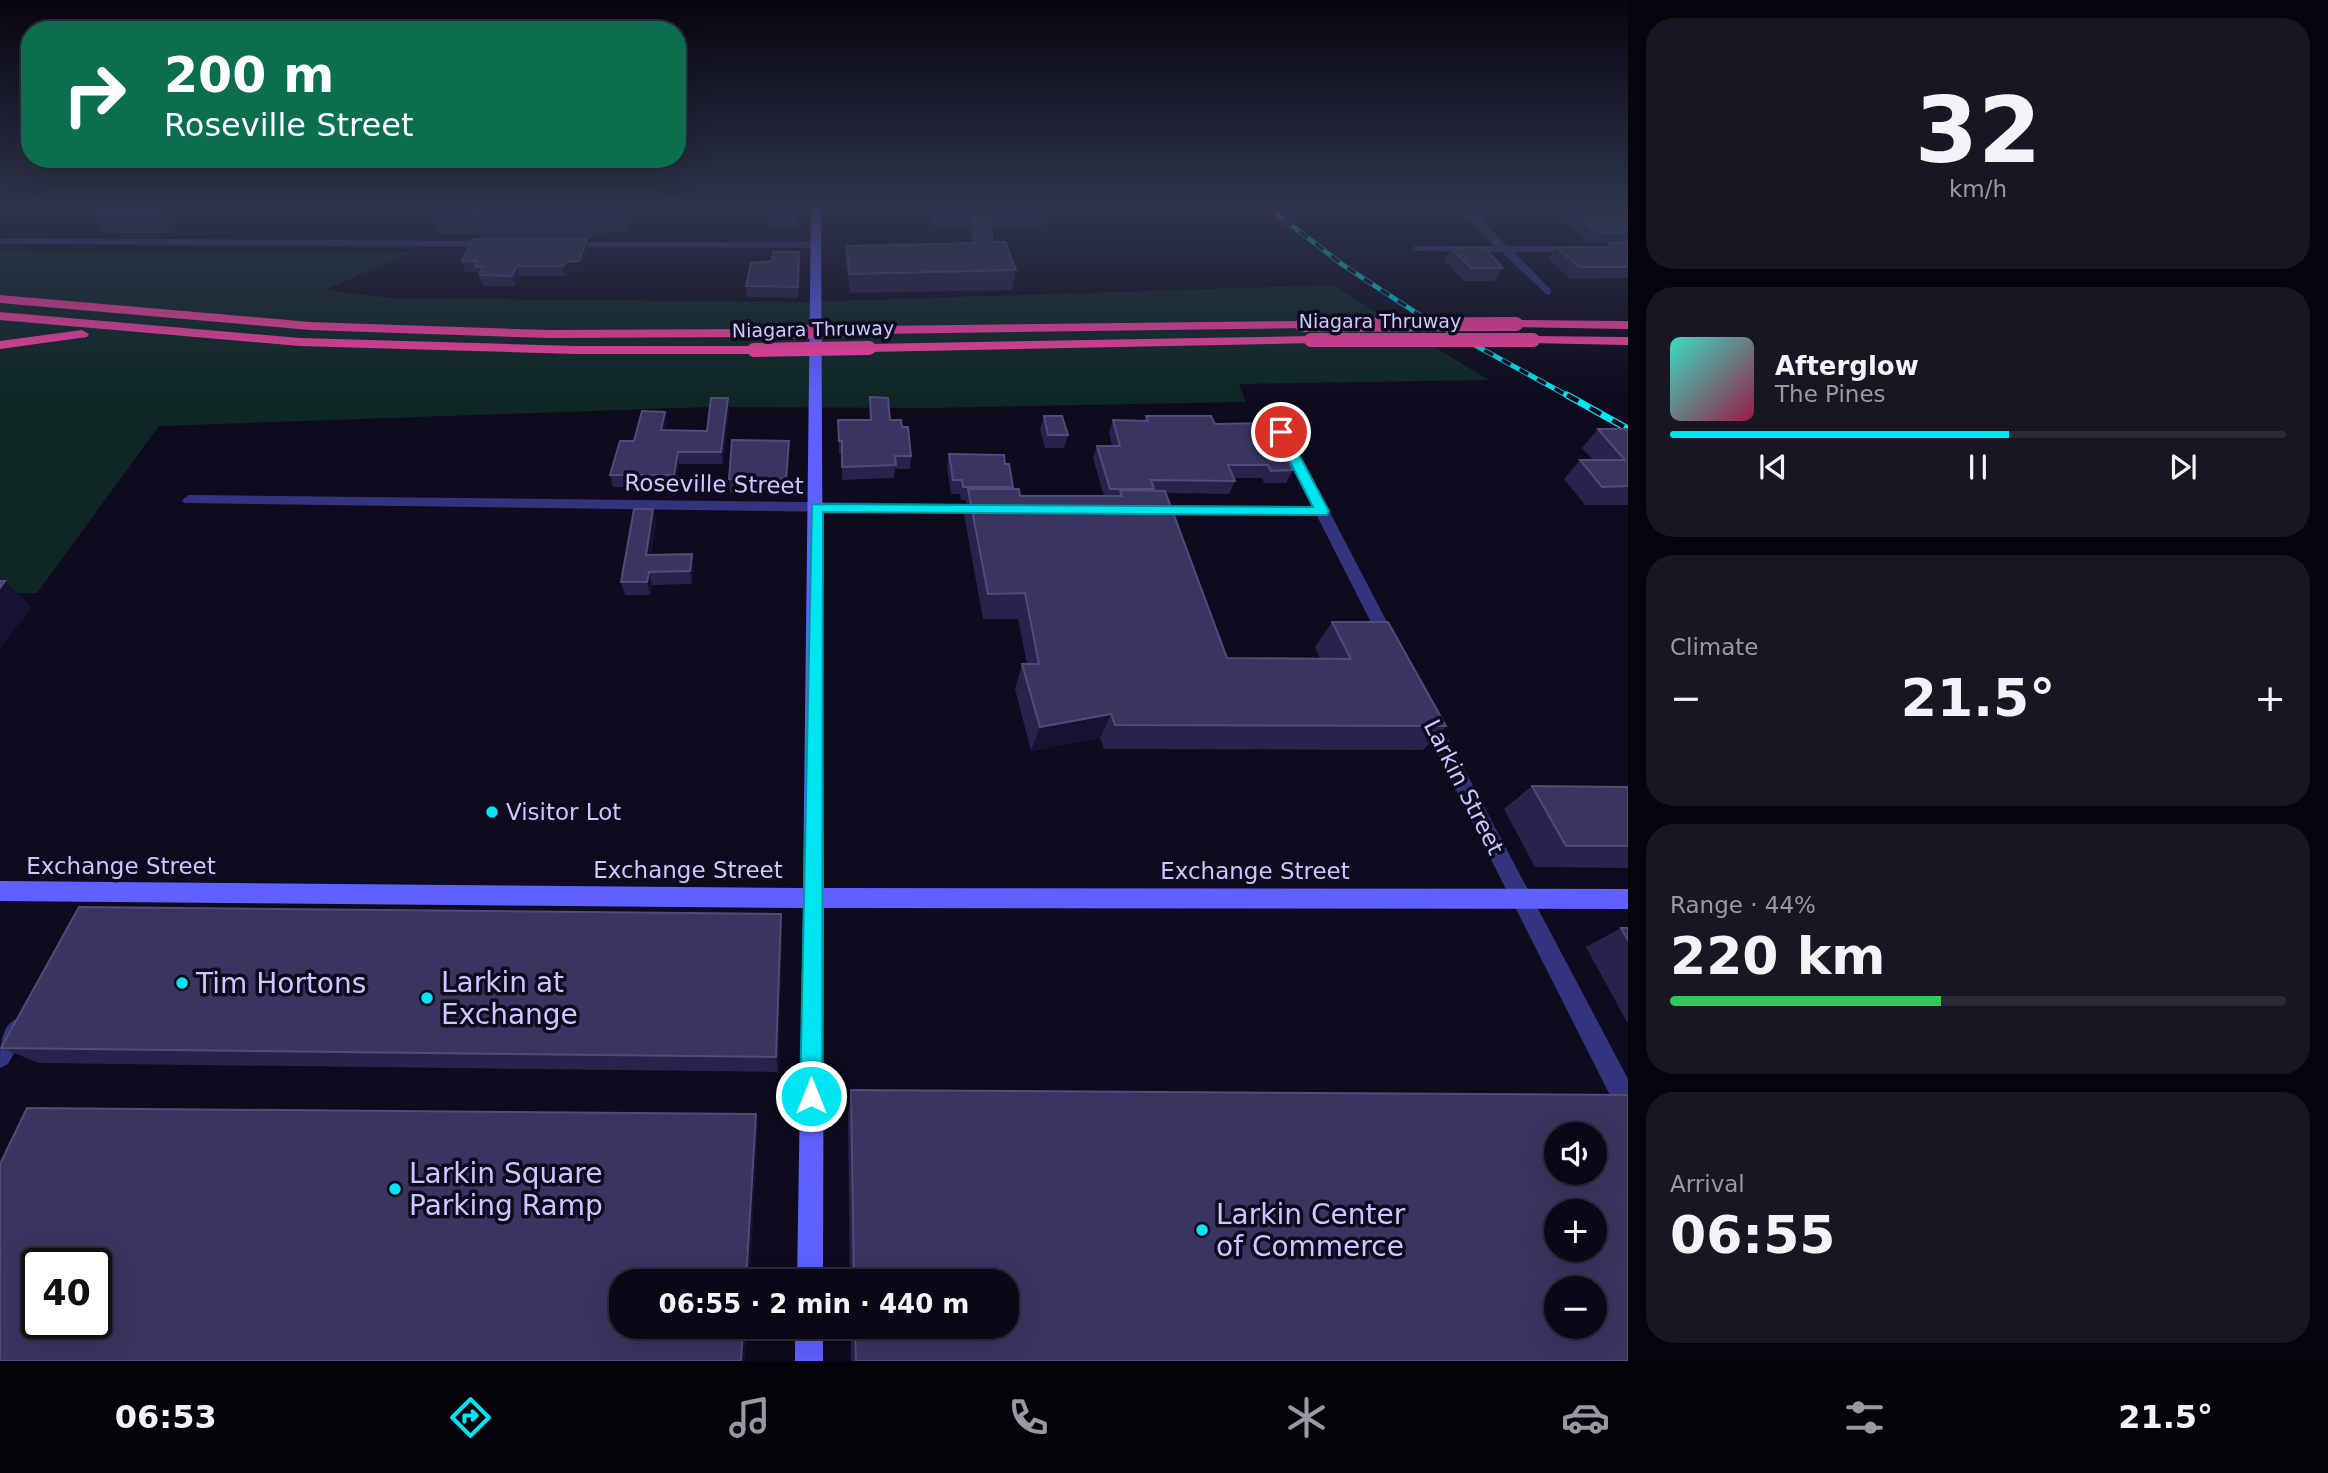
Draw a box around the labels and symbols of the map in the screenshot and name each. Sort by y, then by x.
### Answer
street label: Niagara Thruway [1299,310,1461,332]
street label: Niagara Thruway [732,317,894,341]
pin [1251,402,1311,462]
street label: Roseville Street [624,469,804,499]
street label: Larkin Street [1419,715,1509,859]
place label: Visitor Lot [506,799,621,825]
marker: Visitor Lot [484,804,500,820]
street label: Exchange Street [26,853,216,879]
street label: Exchange Street [593,857,783,883]
street label: Exchange Street [1160,858,1350,884]
place label: Larkin at Exchange [441,966,578,1031]
place label: Tim Hortons [195,967,366,1000]
marker: Tim Hortons [174,975,190,991]
marker: Larkin at Exchange [419,990,435,1006]
position arrow [774,1059,848,1133]
place label: Larkin Square Parking Ramp [409,1157,603,1222]
marker: Larkin Square Parking Ramp [387,1181,403,1197]
place label: Larkin Center of Commerce [1216,1198,1406,1263]
marker: Larkin Center of Commerce [1194,1222,1210,1238]
speed limit sign: 40 [21,1248,112,1339]

